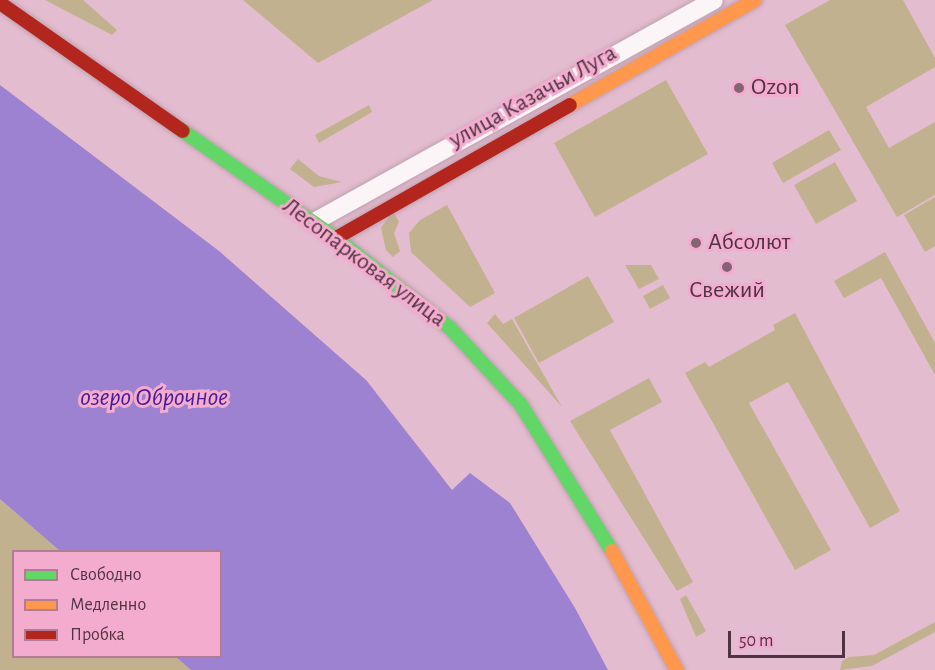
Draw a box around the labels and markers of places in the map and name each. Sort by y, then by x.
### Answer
place label: Ozon [751,74,800,102]
marker: Ozon [732,81,746,95]
place label: Абсолют [708,229,790,257]
marker: Абсолют [689,236,703,250]
marker: Свежий [720,260,734,274]
place label: Свежий [689,277,765,305]

